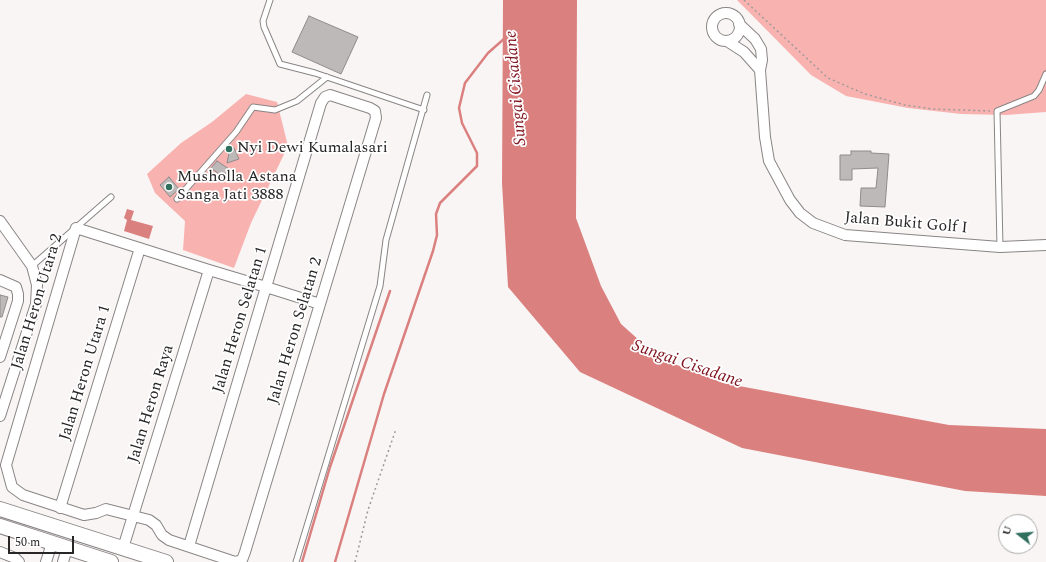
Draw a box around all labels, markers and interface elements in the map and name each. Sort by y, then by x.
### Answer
water label: Sungai Cisadane [502,30,532,146]
place label: Nyi Dewi Kumalasari [237,139,388,159]
marker: Nyi Dewi Kumalasari [224,144,234,154]
place label: Musholla Astana Sanga Jati 3888 [177,168,297,206]
marker: Musholla Astana Sanga Jati 3888 [164,182,174,192]
street label: Jalan Bukit Golf I [844,209,968,239]
street label: Jalan Heron Utara 2 [8,232,68,372]
street label: Jalan Heron Selatan 1 [210,244,272,396]
street label: Jalan Heron Selatan 2 [265,255,327,407]
street label: Jalan Heron Utara 1 [56,303,116,443]
water label: Sungai Cisadane [629,337,745,393]
street label: Jalan Heron Raya [125,343,179,465]
north arrow [998,514,1038,554]
text: U [998,524,1016,538]
scale bar [10,528,76,554]
text: 50 m [15,533,40,552]

